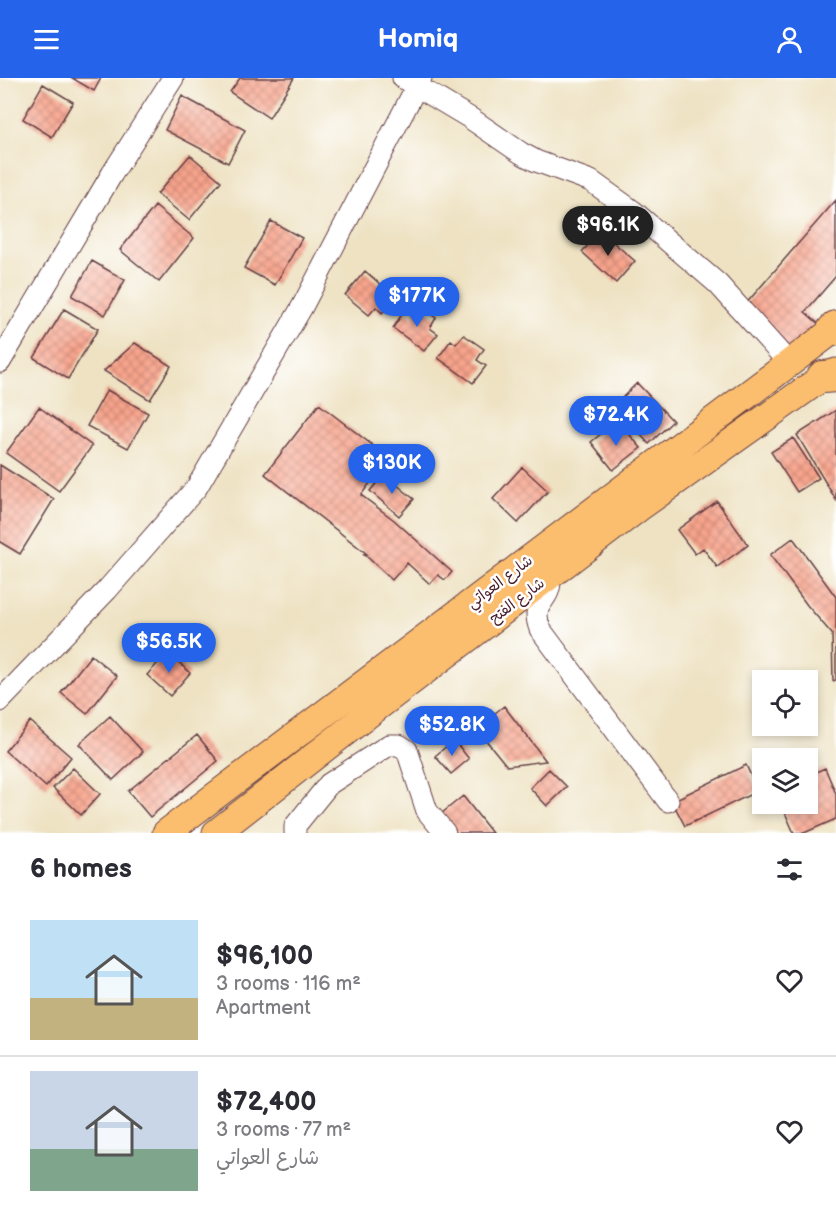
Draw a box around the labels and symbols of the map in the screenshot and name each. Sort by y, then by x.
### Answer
pin: $96.1K [559,206,657,257]
pin: $177K [375,277,459,328]
pin: $72.4K [567,396,665,447]
pin: $130K [350,444,434,495]
street label: شارع العواتي [463,551,538,615]
street label: شارع الفتح [485,574,549,628]
pin: $56.5K [120,623,218,674]
pin: $52.8K [403,706,501,757]

